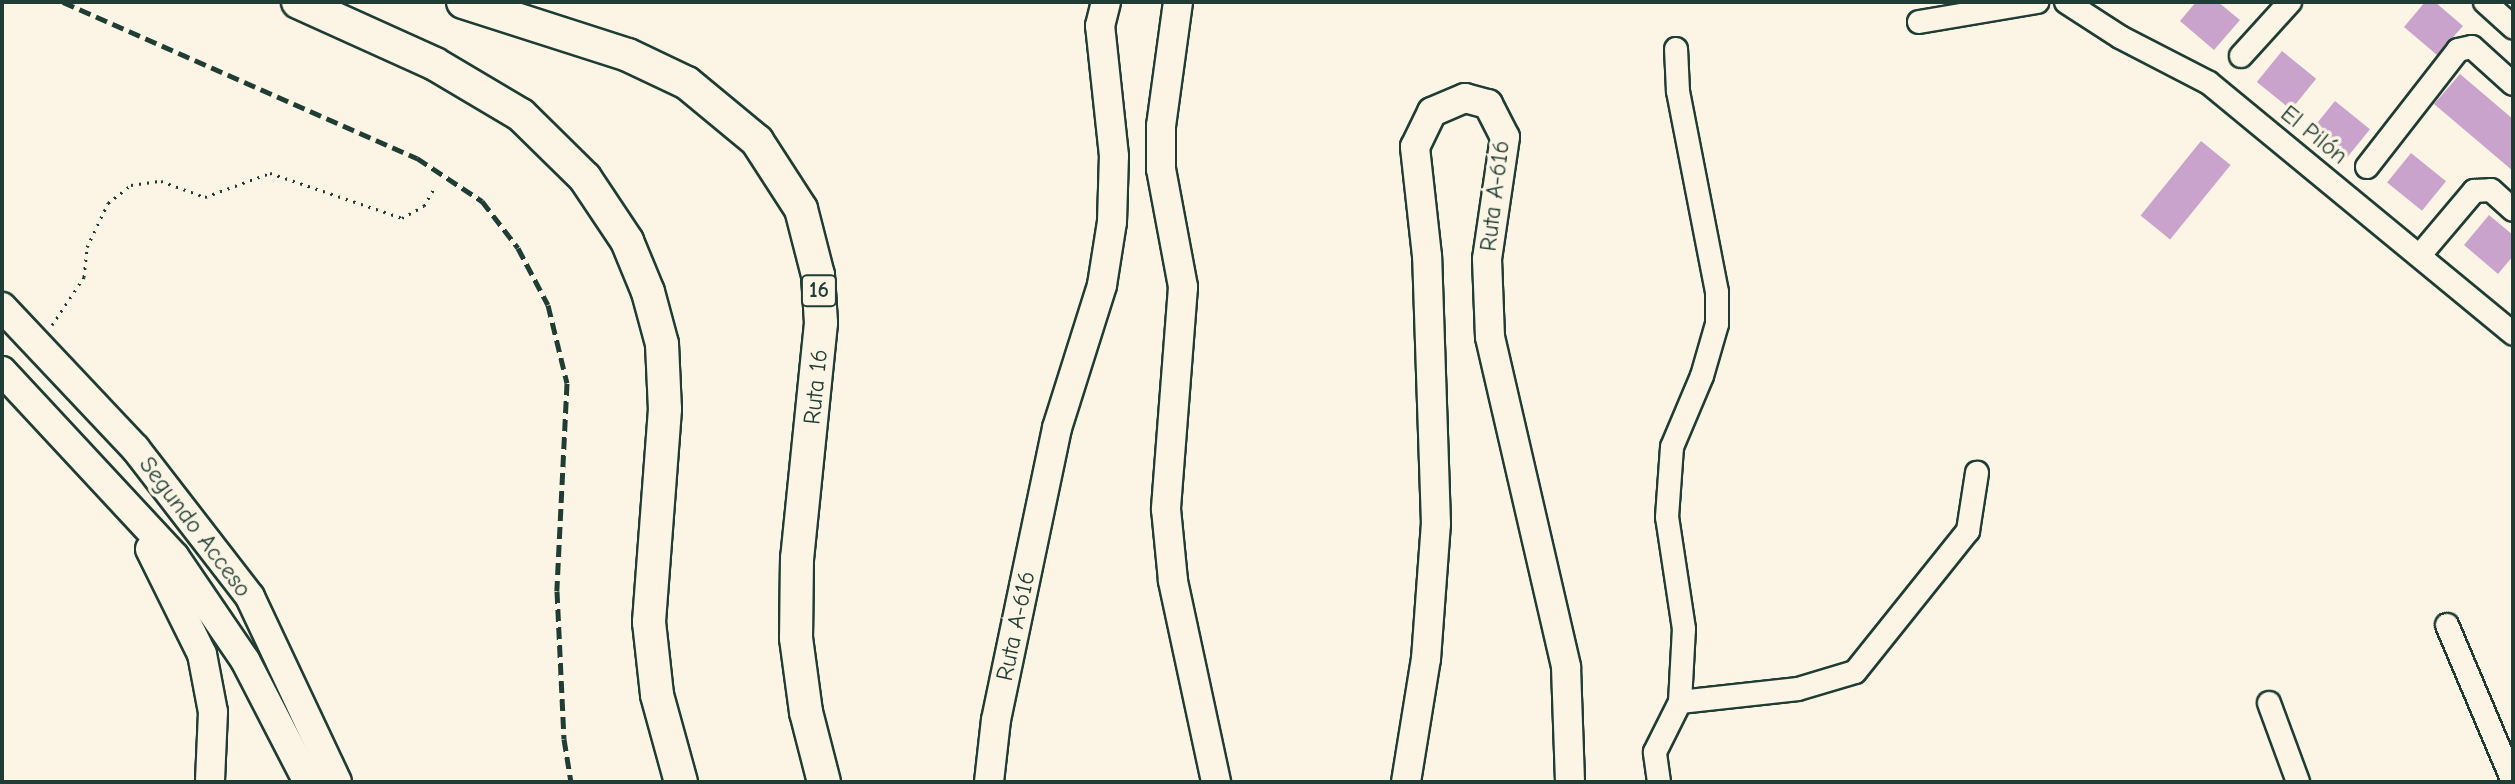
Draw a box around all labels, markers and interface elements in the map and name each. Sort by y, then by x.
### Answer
street label: El Pilón [2275,99,2353,171]
street label: Ruta A-616 [1474,139,1516,253]
road number: 16 [799,273,839,309]
street label: Ruta 16 [798,348,834,426]
street label: Segundo Acceso [133,451,257,603]
street label: Ruta A-616 [990,569,1042,683]

